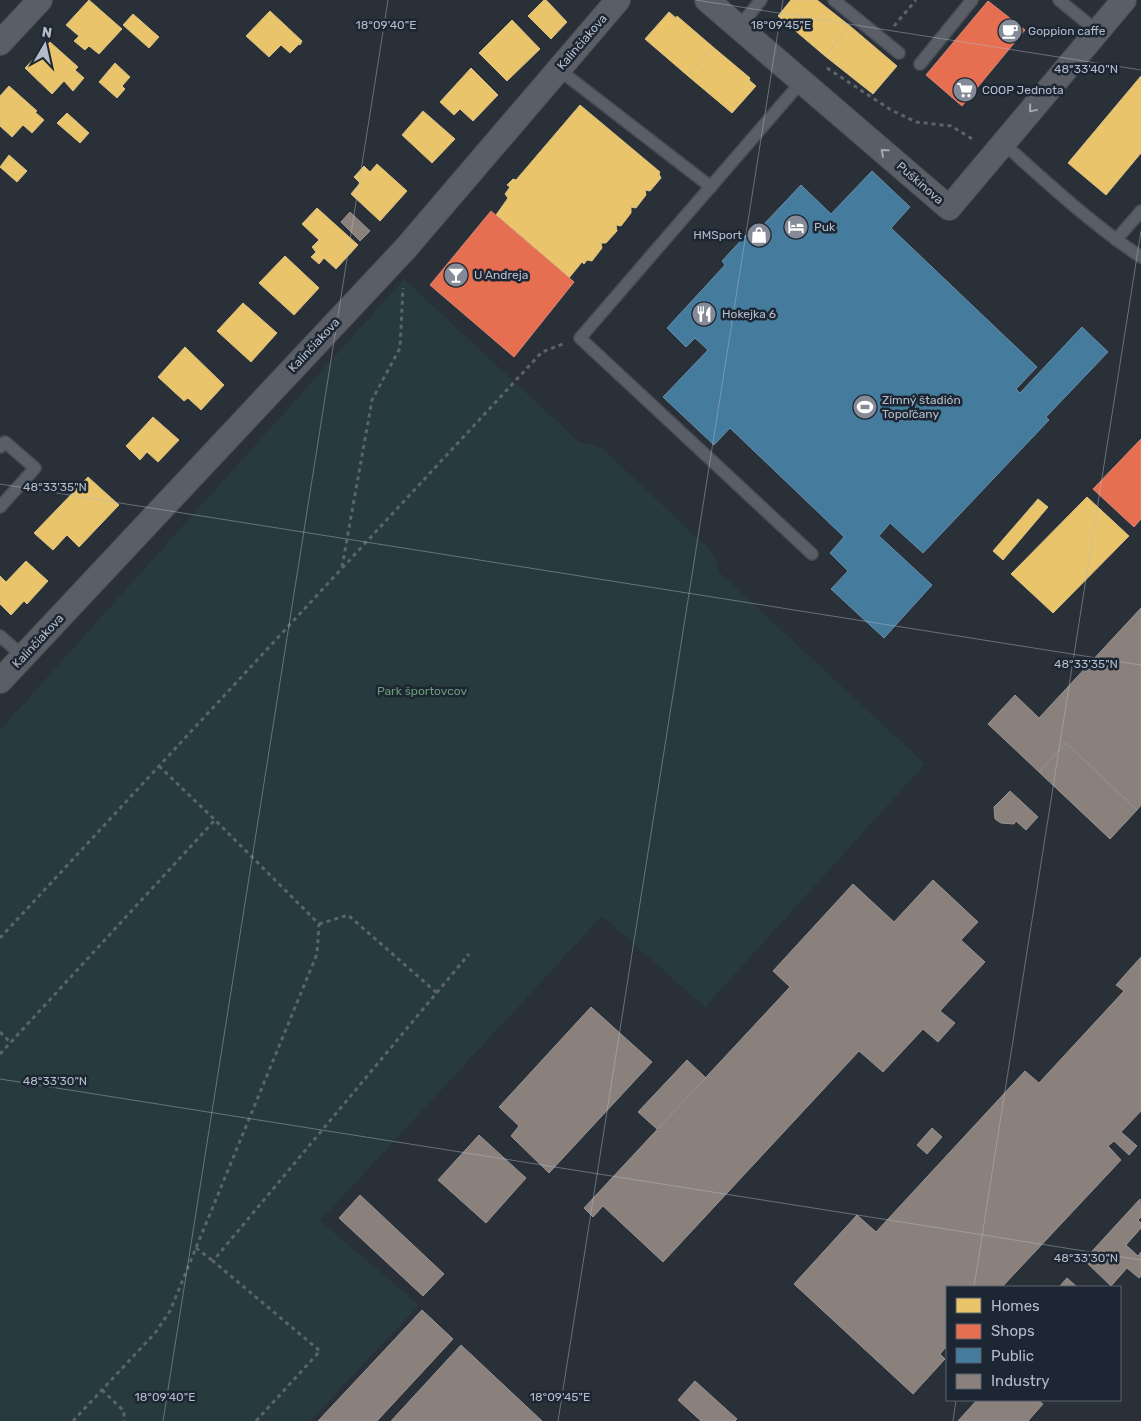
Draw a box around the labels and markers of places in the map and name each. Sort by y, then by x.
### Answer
cafe icon: Goppion caffe [997,18,1023,44]
place label: Goppion caffe [1028,24,1106,38]
supermarket icon: COOP Jednota [952,77,978,103]
place label: COOP Jednota [982,83,1064,97]
hotel icon: Puk [783,214,809,240]
place label: Puk [814,220,836,234]
shop icon: HMSport [746,222,772,248]
place label: HMSport [693,228,742,242]
bar icon: U Andreja [443,262,469,288]
place label: U Andreja [474,268,528,282]
restaurant icon: Hokejka 6 [691,301,717,327]
place label: Hokejka 6 [722,307,776,321]
place label: Zimný štadión Topoľčany [882,393,961,421]
sports icon: Zimný štadión Topoľčany [852,394,878,420]

